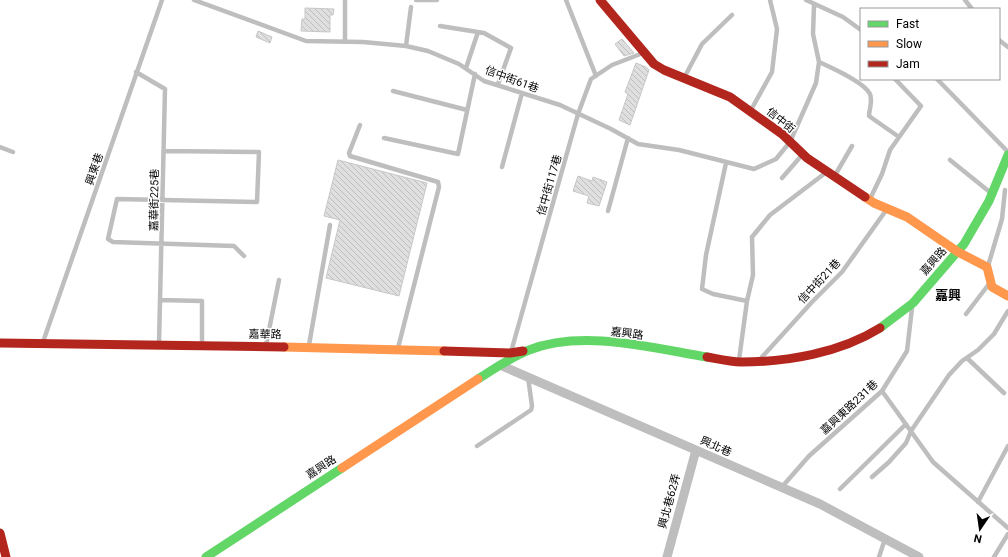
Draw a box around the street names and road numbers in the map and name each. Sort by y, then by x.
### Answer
street label: 信中街61巷 [483,64,541,95]
street label: 信中街 [764,105,798,136]
street label: 興東巷 [83,151,106,187]
street label: 信中街117巷 [535,153,564,217]
street label: 嘉華街225巷 [147,169,162,231]
street label: 嘉興路 [918,245,949,278]
street label: 信中街21巷 [795,256,843,306]
street label: 嘉興路 [610,325,644,342]
street label: 嘉華路 [248,328,282,341]
street label: 嘉興東路231巷 [818,378,881,437]
street label: 興北巷 [698,434,734,459]
street label: 嘉興路 [304,453,339,482]
street label: 興北巷62弄 [656,472,683,530]

